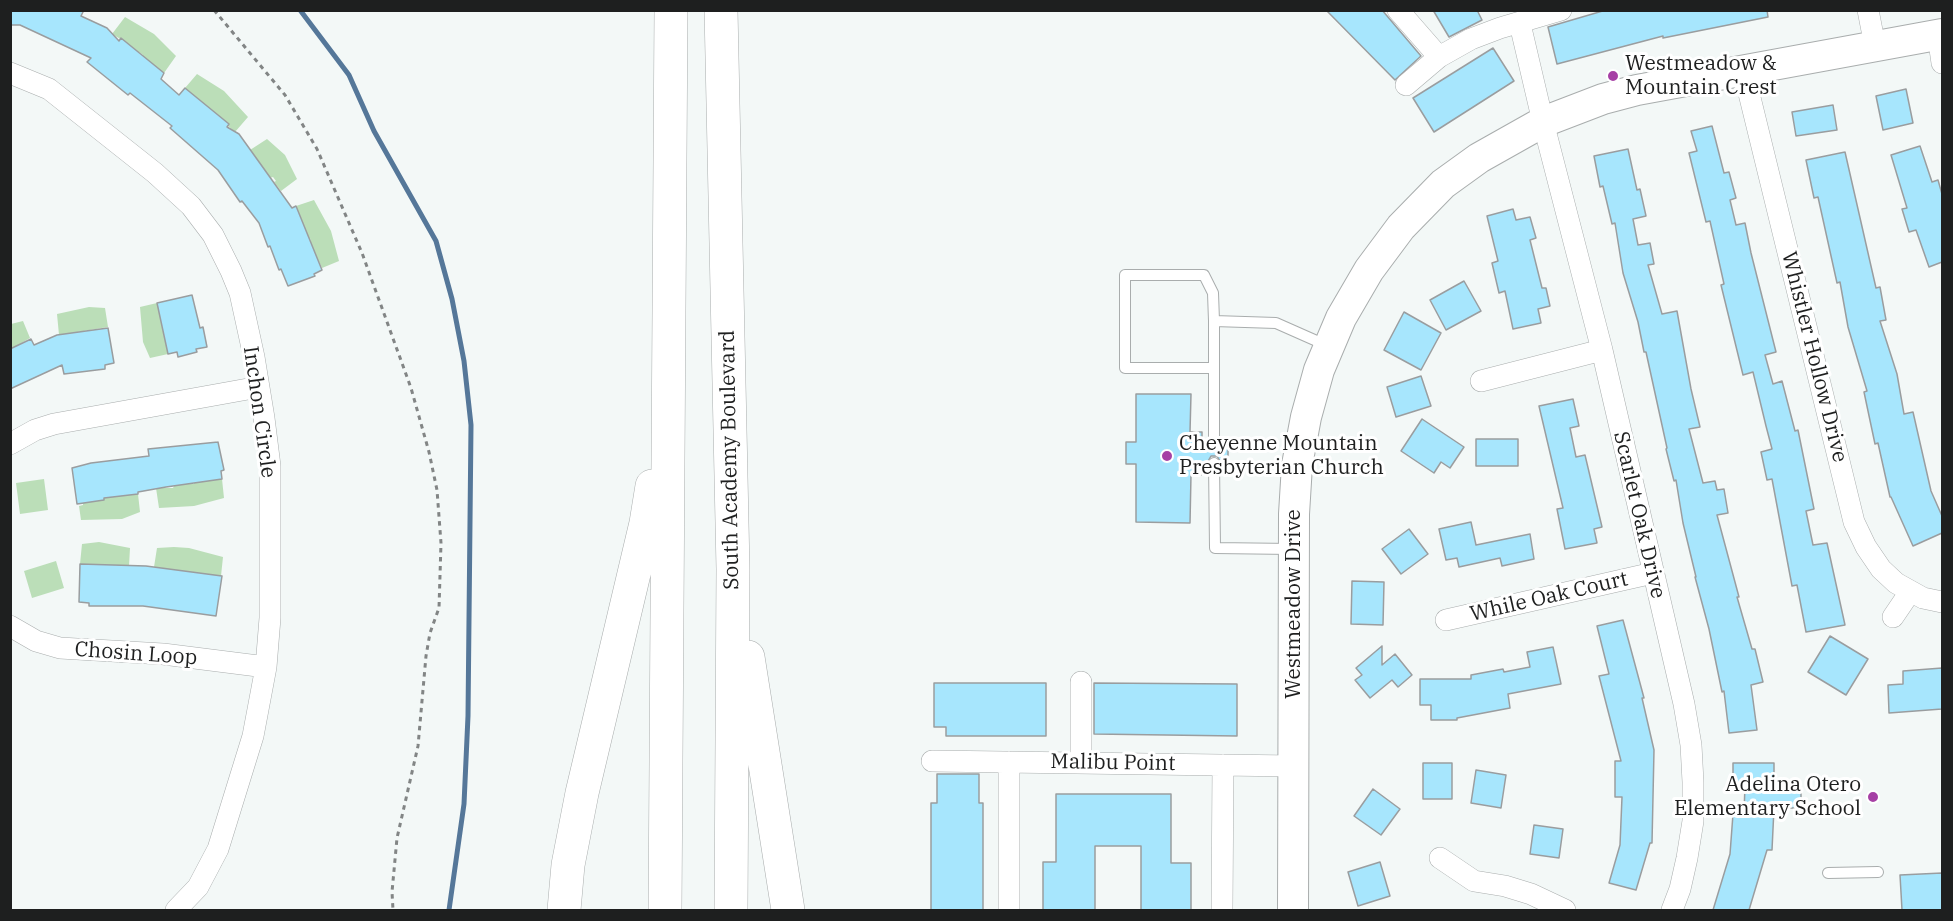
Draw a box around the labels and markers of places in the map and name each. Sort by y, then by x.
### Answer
place label: Westmeadow & Mountain Crest [1625,51,1777,101]
marker: Westmeadow & Mountain Crest [1606,69,1620,83]
place label: Cheyenne Mountain Presbyterian Church [1179,431,1384,481]
marker: Cheyenne Mountain Presbyterian Church [1160,449,1174,463]
place label: Adelina Otero Elementary School [1674,772,1861,822]
marker: Adelina Otero Elementary School [1866,790,1880,804]

